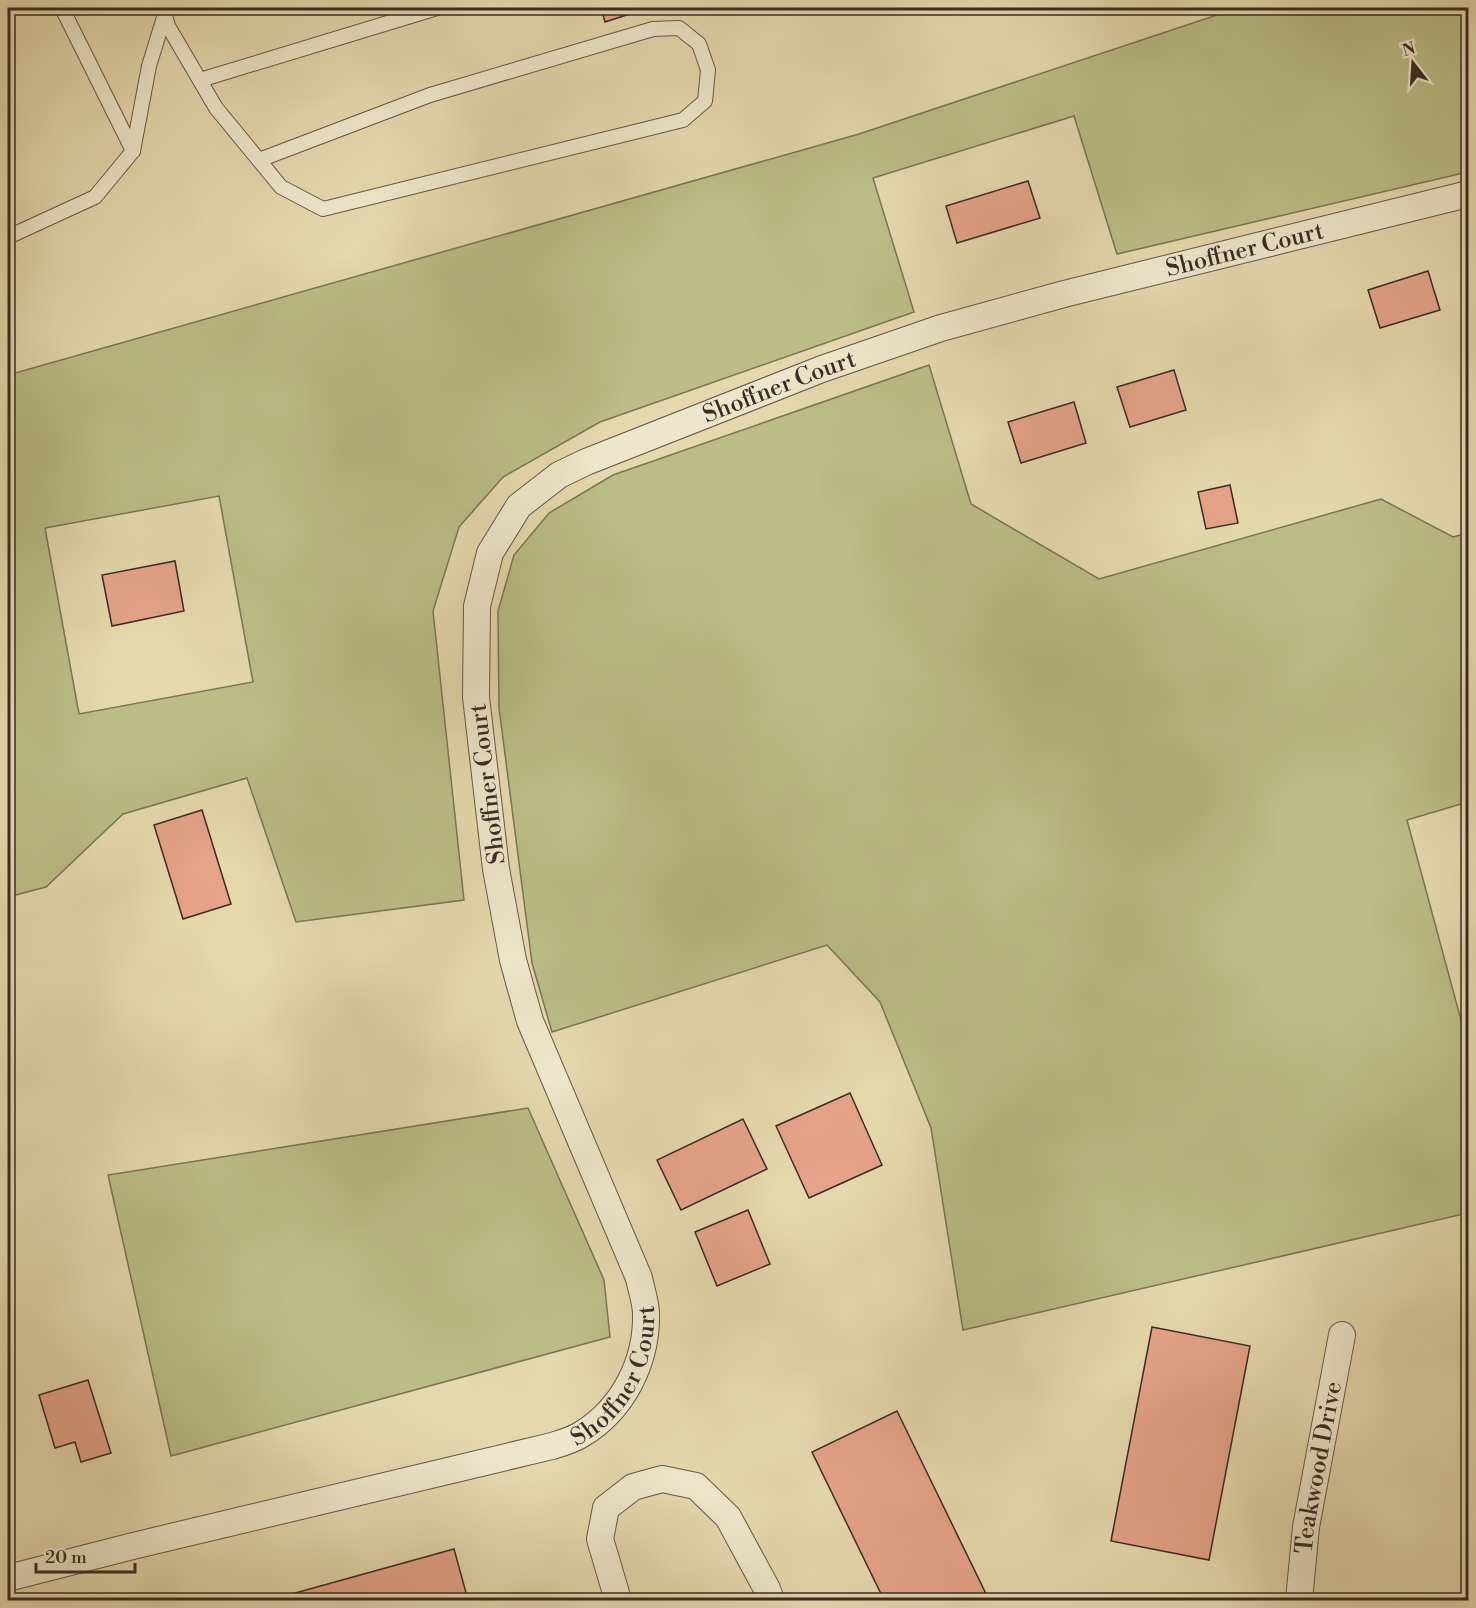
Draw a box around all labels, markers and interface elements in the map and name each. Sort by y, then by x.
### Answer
north arrow [1383,33,1443,93]
text: N [1400,38,1418,61]
street label: Shoffner Court [1163,216,1327,284]
street label: Shoffner Court [698,344,860,431]
street label: Shoffner Court [463,701,513,866]
street label: Shoffner Court [566,1304,662,1454]
street label: Teakwood Drive [1290,1379,1349,1555]
scale bar [36,1536,135,1574]
text: 20 m [45,1546,87,1569]

